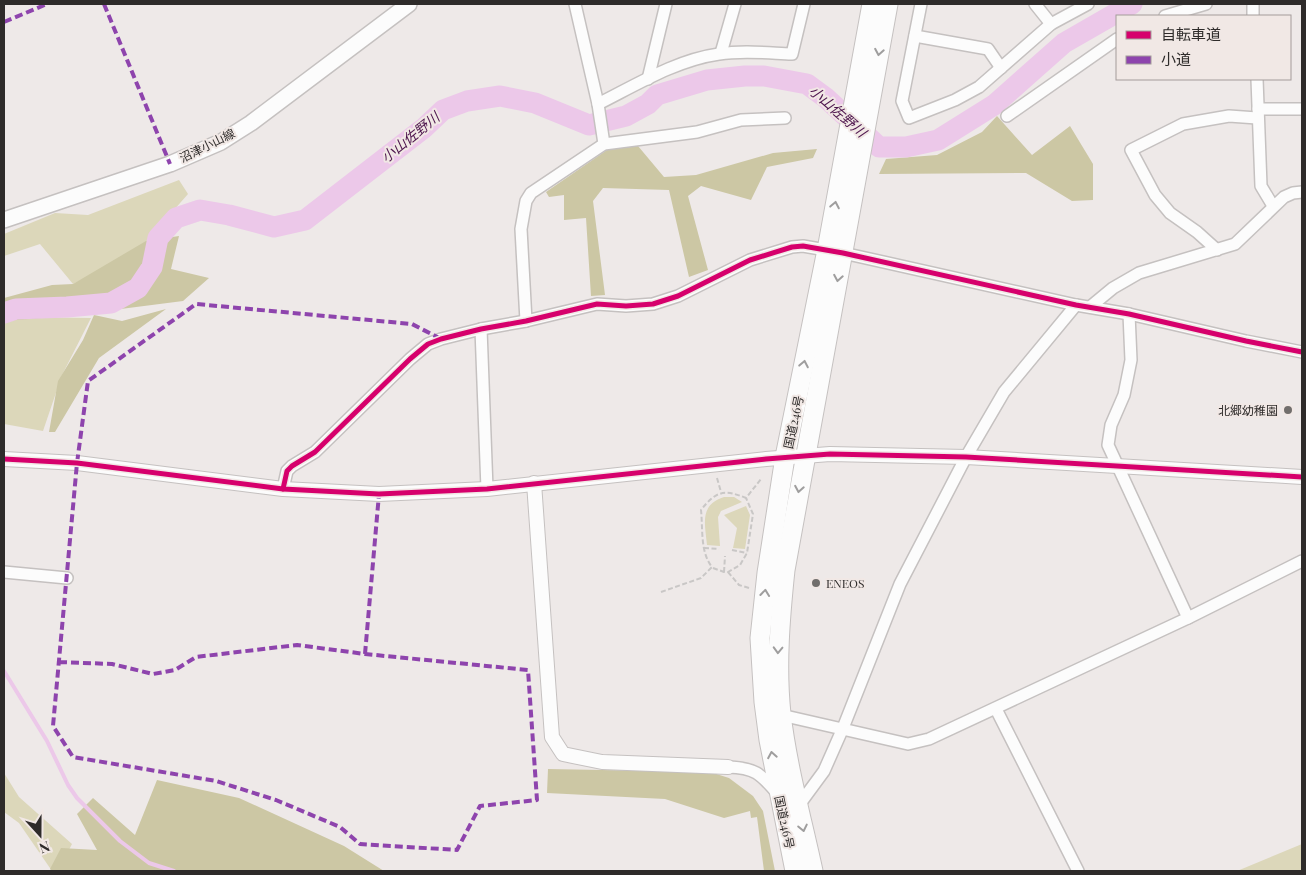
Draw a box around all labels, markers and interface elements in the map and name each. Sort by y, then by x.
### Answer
legend [1116,15,1291,80]
text: 自転車道 [1161,24,1221,44]
one-way arrow [875,47,885,56]
text: 小道 [1161,49,1191,69]
water label: 小山佐野川 [805,81,872,142]
water label: 小山佐野川 [377,106,445,166]
street label: 沼津小山線 [177,125,237,165]
one-way arrow [829,200,839,209]
one-way arrow [834,273,844,282]
one-way arrow [799,360,809,369]
street label: 国道246号 [780,394,806,450]
place label: 北郷幼稚園 [1218,402,1278,418]
marker: 北郷幼稚園 [1282,404,1294,416]
one-way arrow [795,485,805,493]
place label: ENEOS [826,575,864,591]
marker: ENEOS [810,577,822,589]
one-way arrow [759,589,770,597]
one-way arrow [773,646,783,654]
one-way arrow [767,750,777,759]
street label: 国道246号 [772,794,798,850]
north arrow [15,810,65,860]
one-way arrow [798,823,808,832]
text: N [37,837,53,858]

